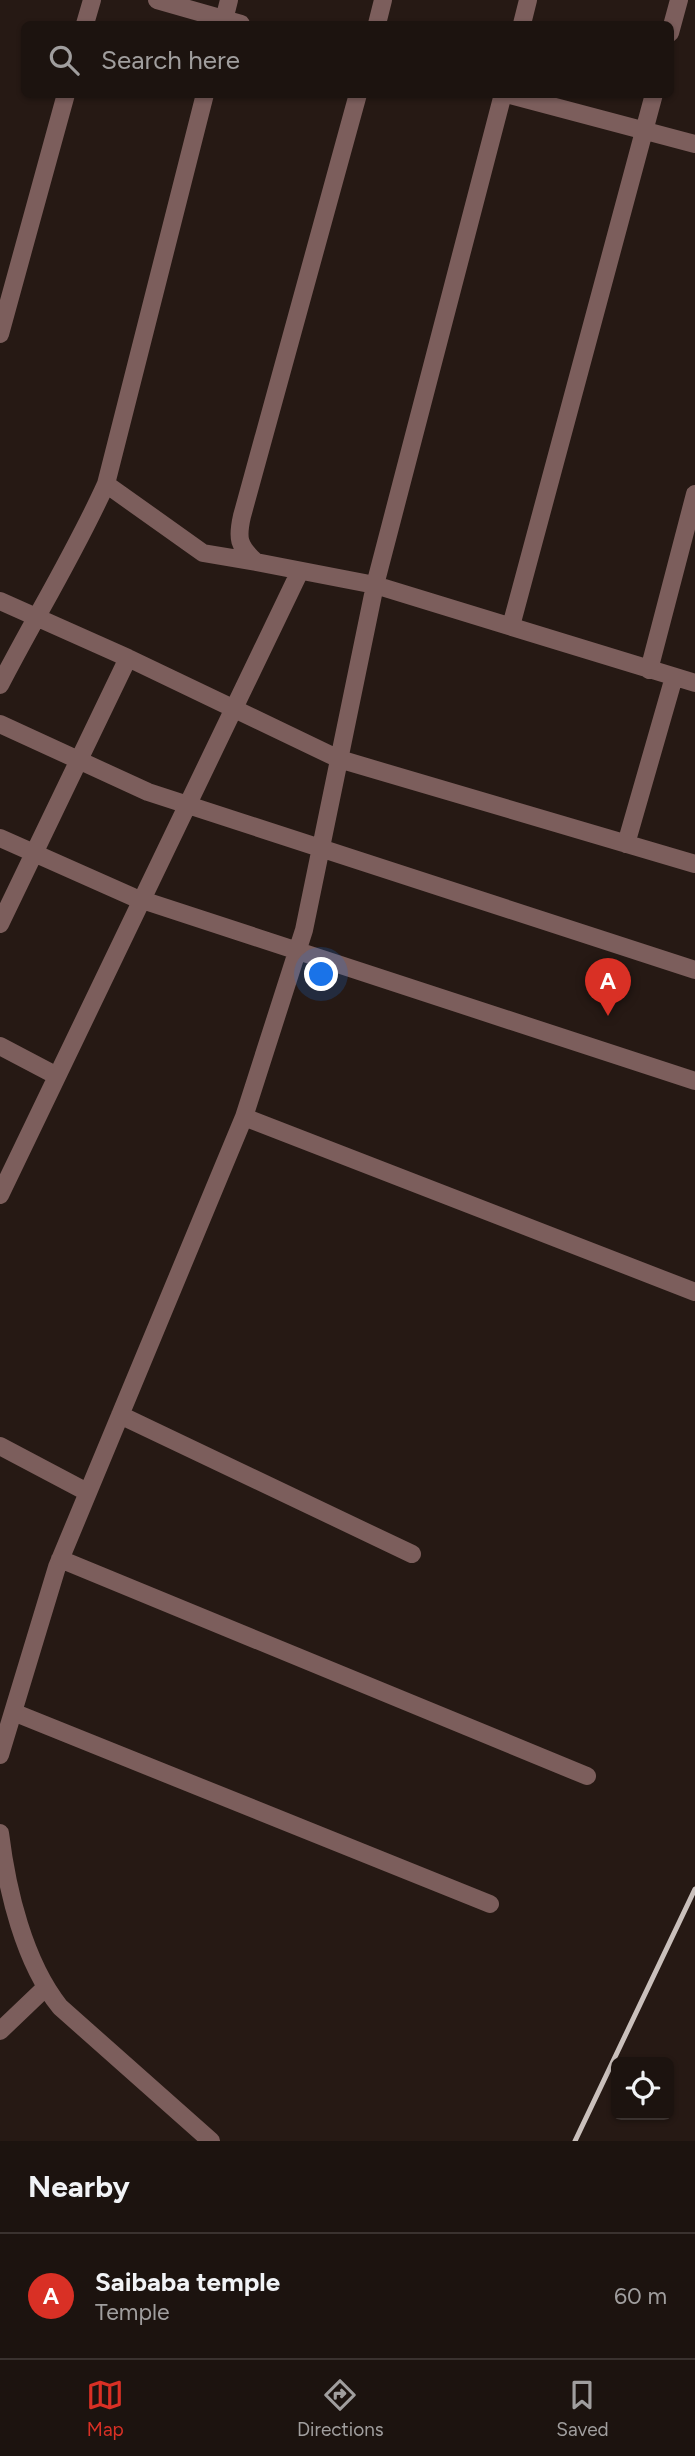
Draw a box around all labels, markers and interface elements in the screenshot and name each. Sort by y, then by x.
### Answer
search box [21,21,674,98]
icon: search [45,41,83,79]
text: Search here [101,44,240,76]
your location [304,957,338,991]
pin: A [585,958,631,1016]
map controls [611,2057,674,2120]
button: locate [611,2057,674,2120]
text: Nearby [28,2168,130,2205]
text: Saibaba temple [95,2266,280,2298]
text: A [43,2282,59,2310]
text: 60 m [614,2282,667,2310]
text: Temple [95,2298,170,2326]
tab: Map [86,2376,124,2441]
tab: Directions [297,2376,384,2441]
tab: Saved [556,2376,609,2441]

